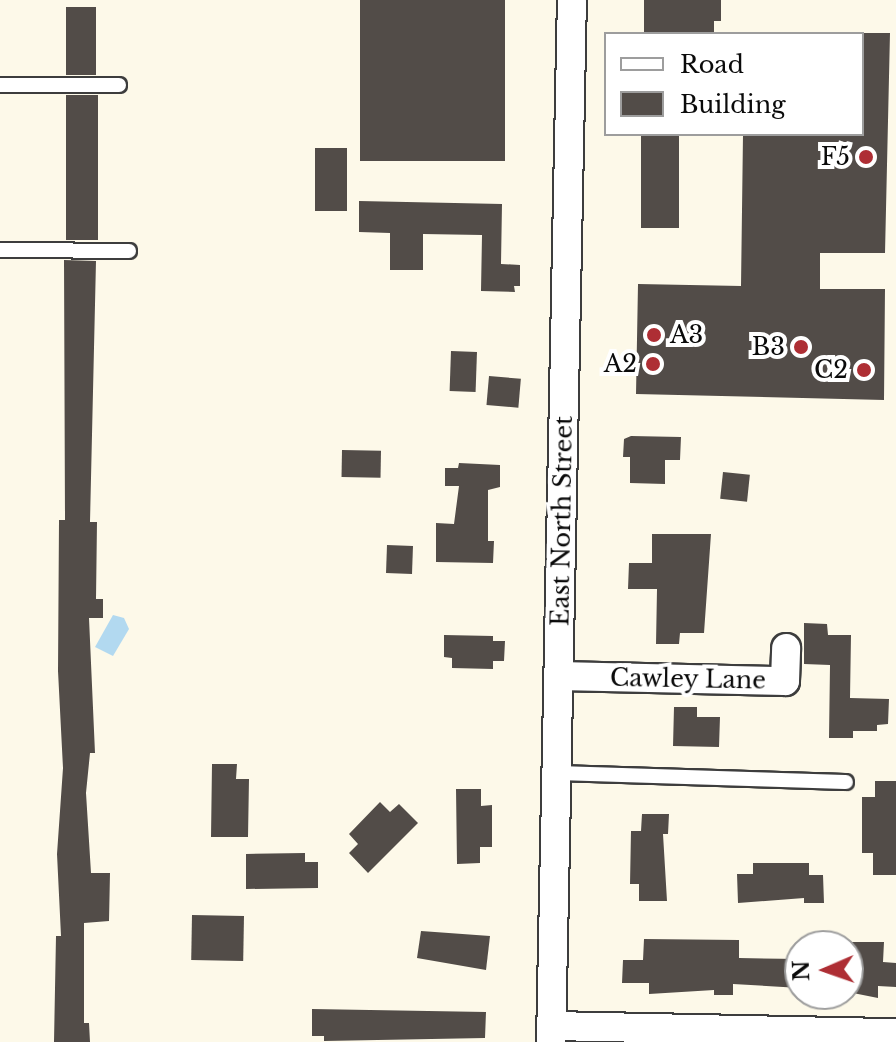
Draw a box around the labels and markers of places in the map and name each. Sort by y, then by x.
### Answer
place label: F5 [821,143,850,171]
marker: F5 [857,148,875,166]
place label: A3 [670,321,703,349]
marker: A3 [645,326,663,344]
place label: B3 [752,333,785,361]
marker: B3 [792,338,810,356]
place label: A2 [604,350,637,378]
marker: A2 [644,355,662,373]
place label: C2 [814,356,848,384]
marker: C2 [855,361,873,379]

